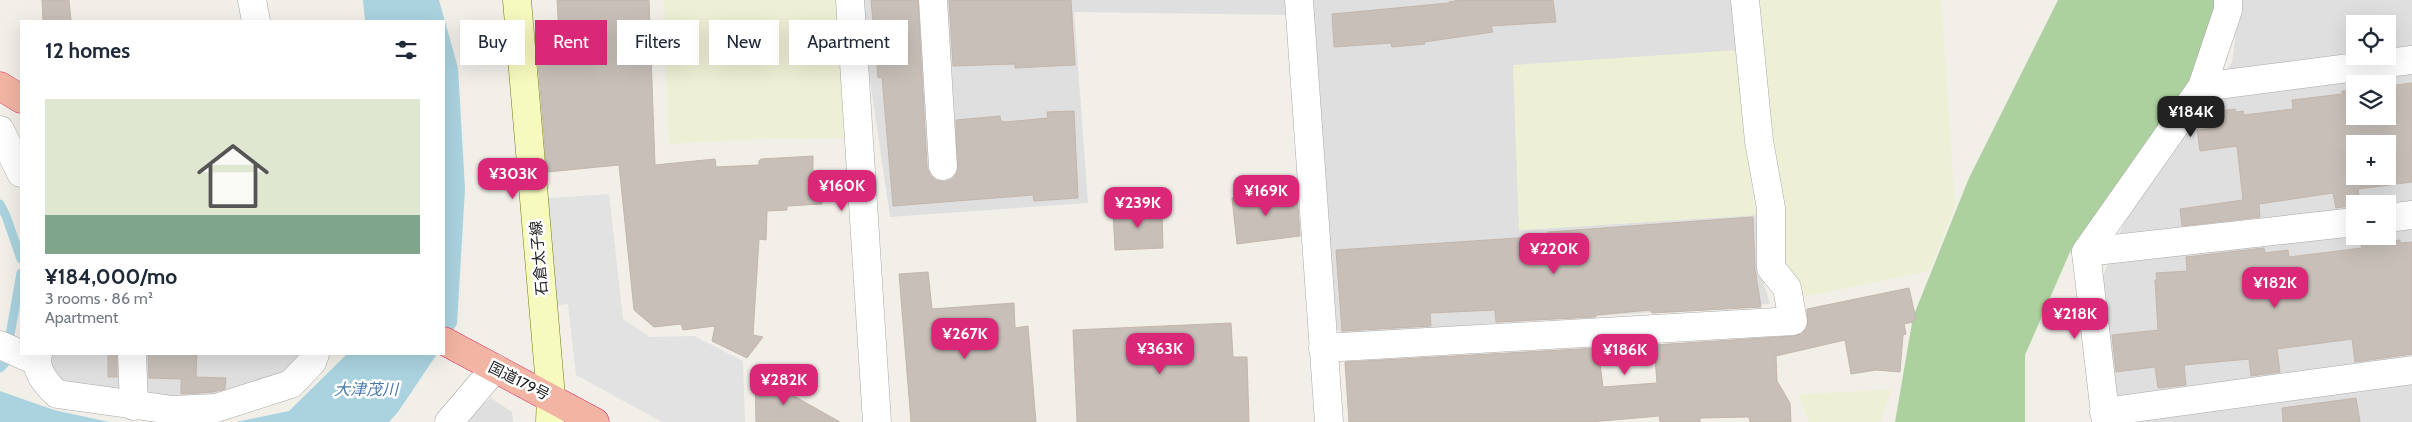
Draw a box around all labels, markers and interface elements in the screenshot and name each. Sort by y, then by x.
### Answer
map controls [2346,15,2396,245]
button: locate [2346,15,2396,65]
chip: Buy [460,20,525,65]
chip: Rent [535,20,607,65]
chip: Filters [617,20,699,65]
chip: New [709,20,779,65]
chip: Apartment [789,20,908,65]
icon: filters [392,36,420,64]
text: 12 homes [45,38,130,63]
button: layers [2346,75,2396,125]
pin: ¥184K [2156,96,2226,138]
text: ¥184K [2168,102,2214,121]
icon: home [188,131,278,221]
button: + [2346,135,2396,185]
pin: ¥303K [478,158,548,200]
text: ¥303K [489,164,537,183]
pin: ¥160K [807,170,877,212]
pin: ¥169K [1231,174,1301,217]
text: ¥160K [819,176,865,195]
text: ¥169K [1244,181,1288,200]
pin: ¥239K [1103,186,1173,229]
text: ¥239K [1115,193,1161,212]
button: − [2346,195,2396,245]
street label: 石倉太子線 [527,220,551,296]
pin: ¥220K [1519,232,1589,275]
text: ¥220K [1530,239,1578,258]
text: ¥184,000/mo [45,264,177,289]
pin: ¥182K [2240,266,2310,309]
text: ¥182K [2253,273,2297,292]
text: 3 rooms · 86 m² [45,289,153,308]
pin: ¥218K [2040,298,2110,340]
text: ¥218K [2053,304,2097,323]
text: Apartment [45,308,118,327]
pin: ¥267K [930,318,1000,360]
text: ¥267K [942,324,988,343]
pin: ¥363K [1125,332,1195,375]
pin: ¥186K [1590,334,1660,376]
text: ¥363K [1137,339,1183,358]
text: ¥186K [1603,340,1647,359]
street label: 国道179号 [486,358,552,404]
pin: ¥282K [749,364,819,406]
text: ¥282K [761,370,807,389]
water label: 大津茂川 [334,380,400,399]

